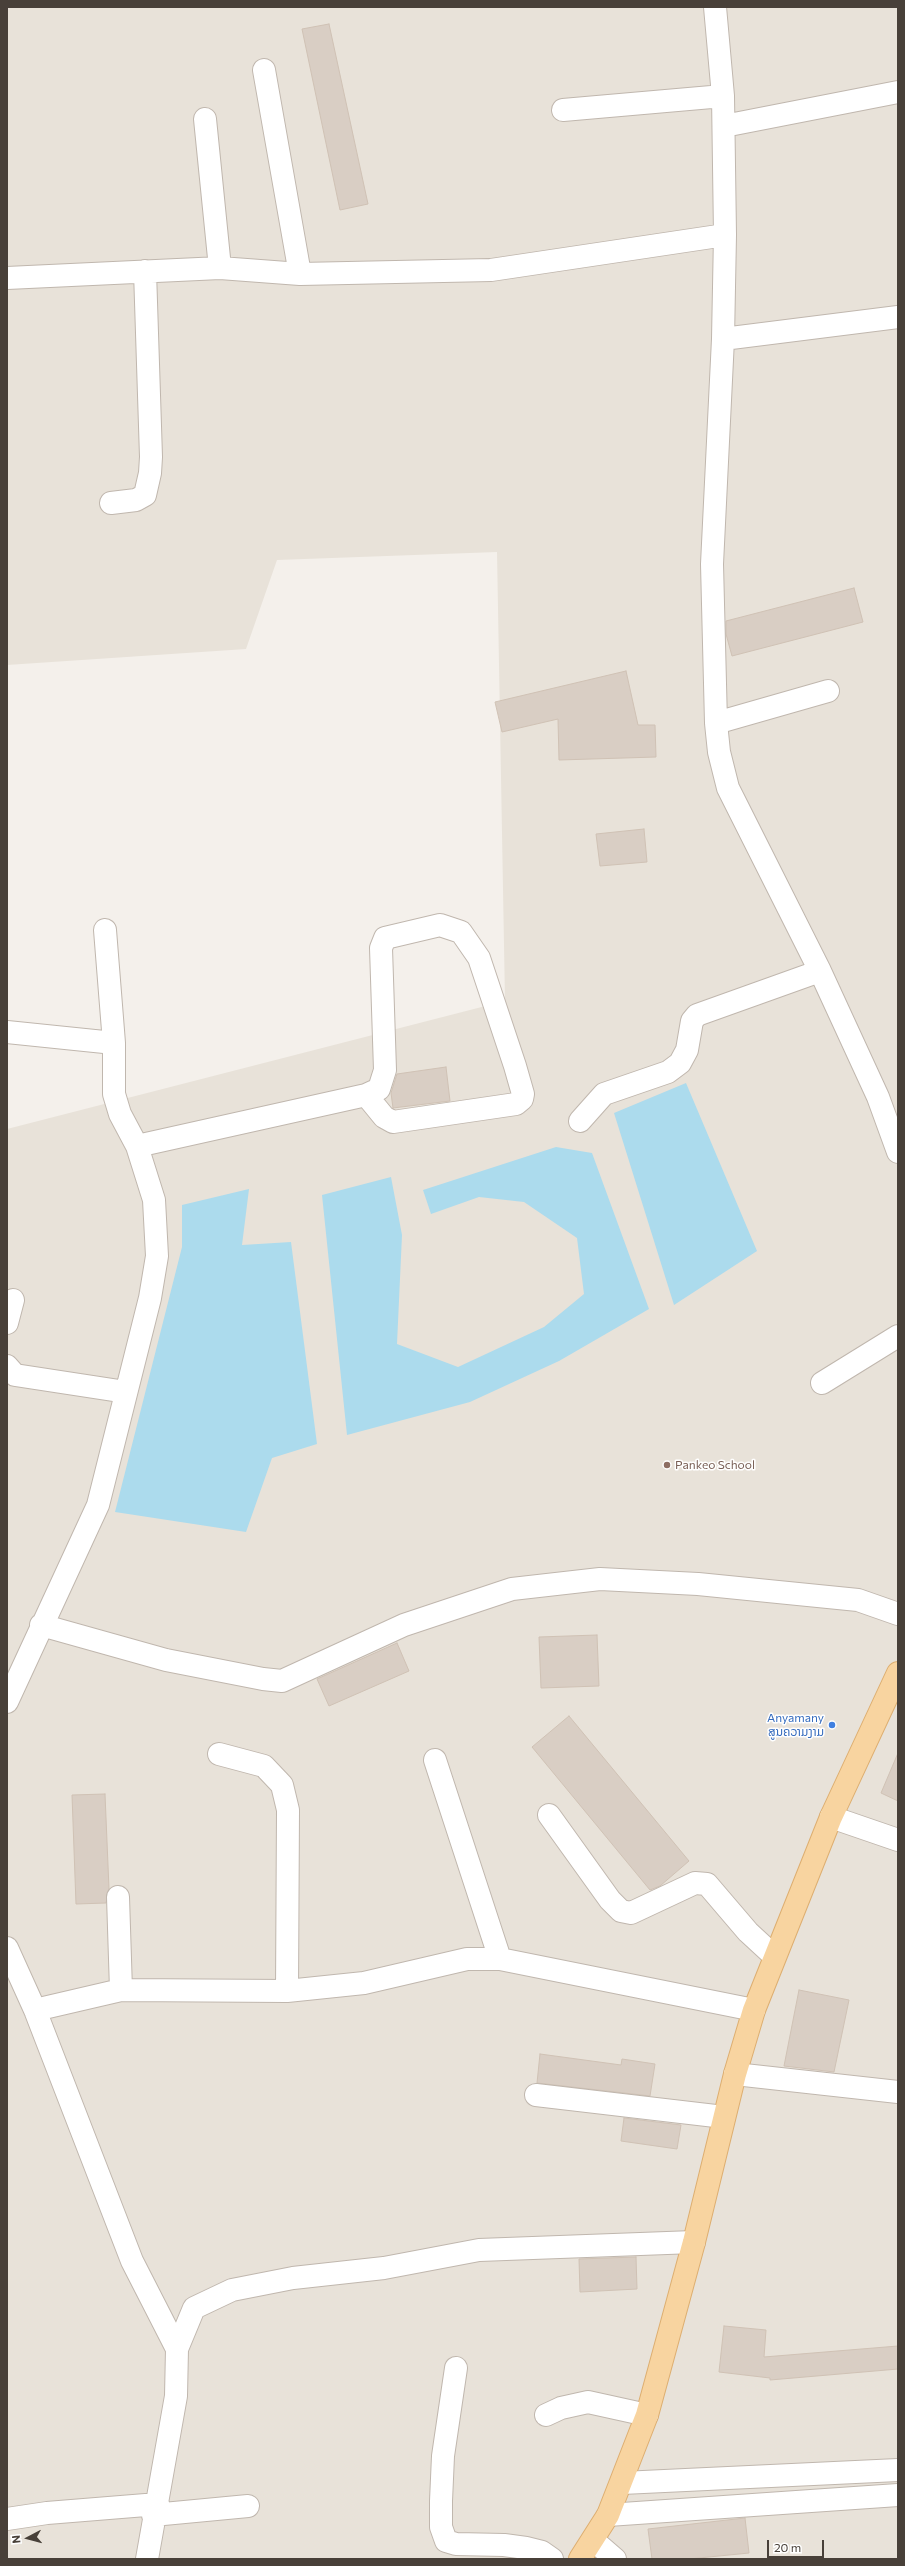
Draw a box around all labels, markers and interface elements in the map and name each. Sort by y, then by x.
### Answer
place label: Pankeo School [675,1458,755,1472]
marker: Pankeo School [662,1460,672,1470]
place label: Anyamany ສູນຄວາມງາມ [767,1711,824,1739]
marker: Anyamany ສູນຄວາມງາມ [827,1720,837,1730]
north arrow [8,2518,48,2558]
scale bar [769,2532,826,2558]
text: N [9,2535,22,2544]
text: 20 m [774,2540,801,2554]

